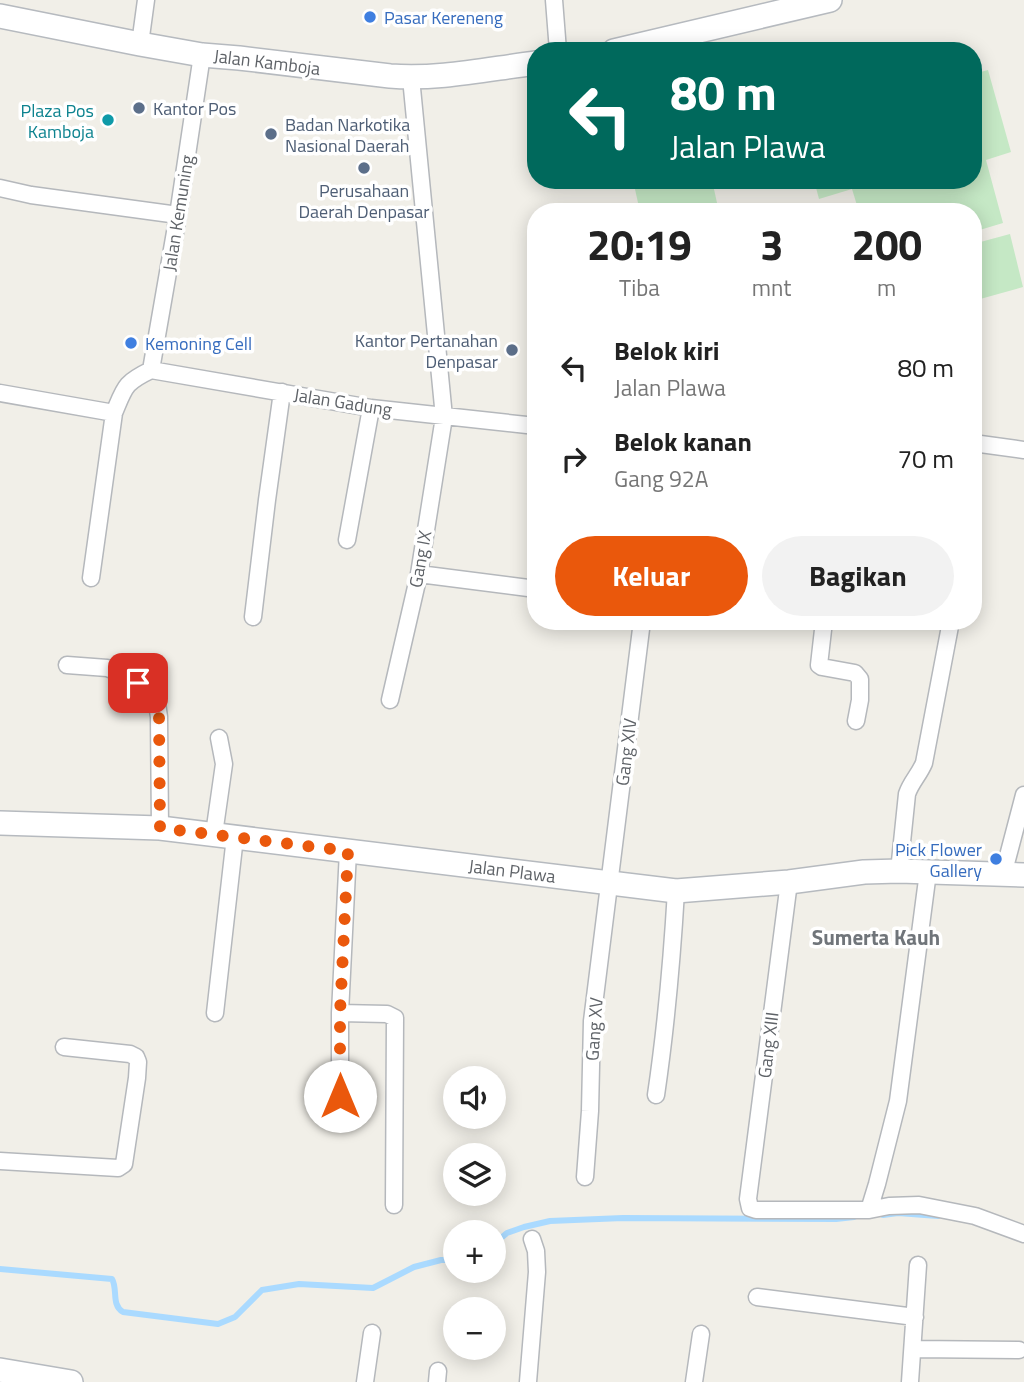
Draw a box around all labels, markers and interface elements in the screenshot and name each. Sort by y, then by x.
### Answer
place label: Pasar Kereneng [384,4,503,31]
marker: Pasar Kereneng [362,9,378,25]
street label: Jalan Kamboja [212,42,322,82]
text: 80 m [670,54,777,129]
icon: left [555,70,646,161]
place label: Kantor Pos [153,95,236,122]
place label: Plaza Pos Kamboja [21,97,94,145]
marker: Kantor Pos [131,100,147,116]
place label: Badan Narkotika Nasional Daerah [285,111,410,159]
marker: Plaza Pos Kamboja [100,112,116,128]
text: Jalan Plawa [670,122,826,170]
marker: Badan Narkotika Nasional Daerah [263,126,279,142]
street label: Jalan Kemuning [155,153,201,273]
marker: Perusahaan Daerah Denpasar [356,160,372,176]
place label: Perusahaan Daerah Denpasar [298,177,430,225]
text: 20:19 [587,212,692,276]
text: 3 [760,212,783,276]
text: 200 [851,212,922,276]
text: Tiba [619,270,660,305]
text: mnt [752,270,791,305]
text: m [877,270,896,305]
place label: Kantor Pertanahan Denpasar [355,327,498,375]
place label: Kemoning Cell [145,330,252,357]
text: Belok kiri [614,331,720,370]
marker: Kemoning Cell [123,335,139,351]
marker: Kantor Pertanahan Denpasar [504,342,520,358]
text: 80 m [897,348,954,387]
icon: left [555,349,593,387]
text: Jalan Plawa [614,370,726,405]
street label: Jalan Gadung [292,381,394,423]
text: Belok kanan [614,422,752,461]
text: 70 m [897,439,954,478]
icon: right [555,440,593,478]
text: Gang 92A [614,461,708,496]
street label: Gang IX [402,528,438,590]
button: Keluar [555,536,748,616]
button: Bagikan [762,536,954,616]
pin [108,653,168,713]
icon: arrive [119,664,157,702]
street label: Gang XIV [608,716,644,787]
place label: Pick Flower Gallery [895,836,982,884]
marker: Pick Flower Gallery [988,851,1004,867]
street label: Jalan Plawa [467,852,557,890]
district label: Sumerta Kauh [812,921,940,953]
street label: Gang XV [578,996,610,1062]
street label: Gang XIII [751,1010,785,1080]
position arrow [303,1059,377,1133]
map controls [443,1066,506,1360]
button: sound [443,1066,506,1129]
button: layers [443,1143,506,1206]
button: + [443,1220,506,1283]
button: − [443,1297,506,1360]

